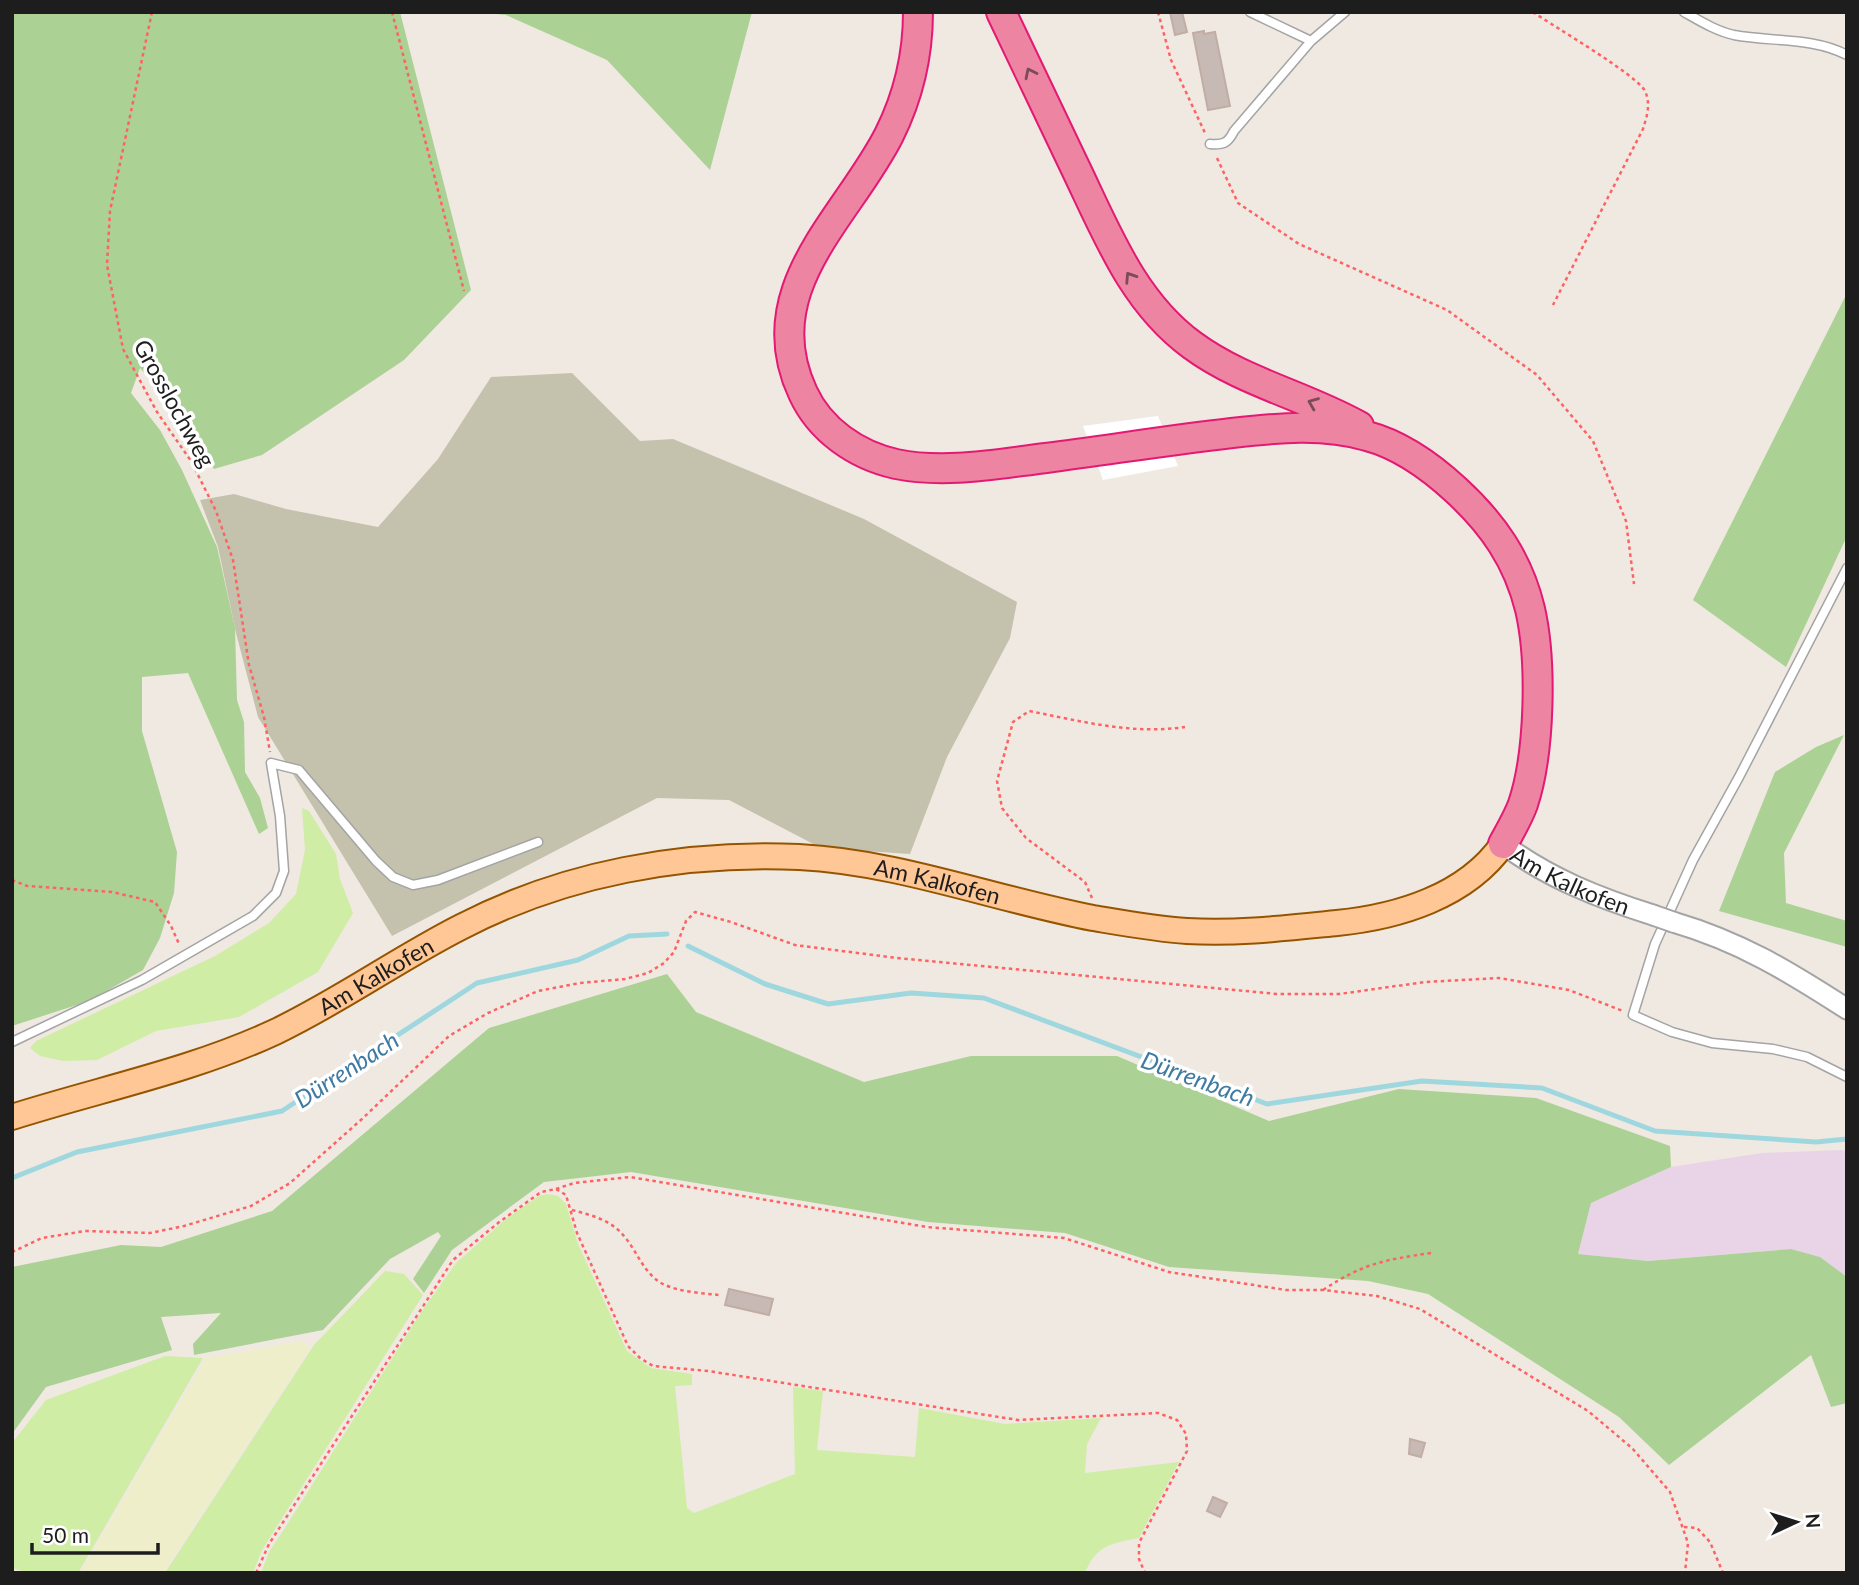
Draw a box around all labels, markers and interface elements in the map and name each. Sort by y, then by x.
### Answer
one-way arrow [1024,67,1038,80]
one-way arrow [1125,271,1138,284]
street label: Grosslochweg [128,334,222,472]
one-way arrow [1308,398,1320,412]
street label: Am Kalkofen [1505,840,1634,920]
street label: Am Kalkofen [872,852,1003,910]
street label: Am Kalkofen [313,931,438,1021]
water label: Dürrenbach [288,1025,404,1113]
water label: Dürrenbach [1137,1044,1259,1112]
north arrow [1761,1487,1831,1557]
scale bar [32,1512,158,1556]
text: N [1801,1513,1825,1529]
text: 50 m [42,1522,89,1547]

